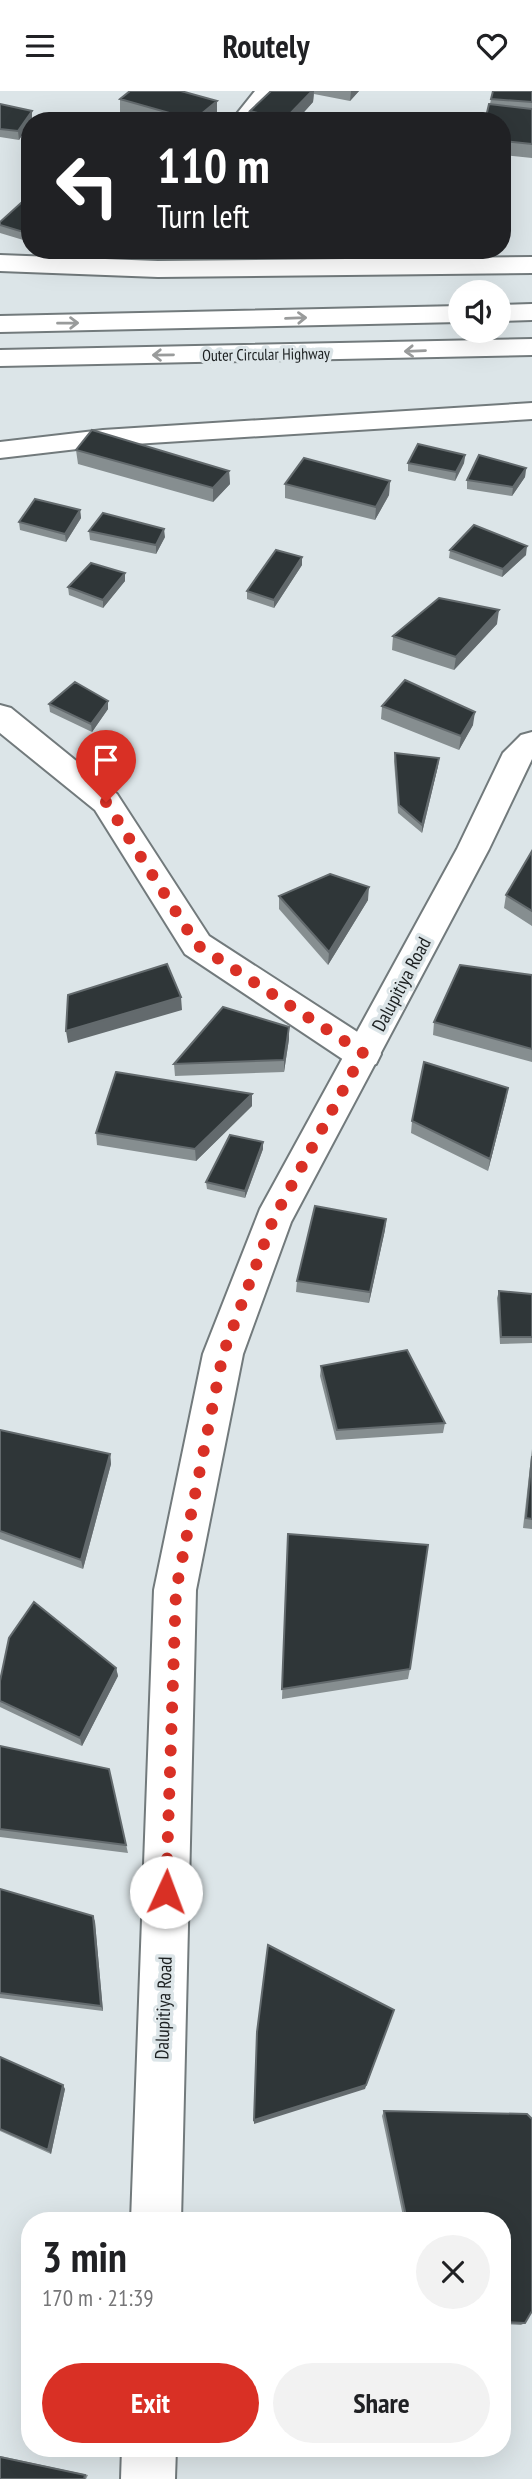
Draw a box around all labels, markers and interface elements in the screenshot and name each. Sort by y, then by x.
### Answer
text: Routely [223,25,309,67]
icon: menu [21,27,59,65]
icon: heart [473,27,511,65]
text: 110 m [157,133,270,197]
icon: left [42,140,133,231]
text: Turn left [157,195,249,237]
map controls [448,280,511,343]
button: sound [448,280,511,343]
one-way arrow [284,312,307,325]
one-way arrow [56,316,79,330]
street label: Outer Circular Highway [202,343,330,365]
one-way arrow [404,344,427,357]
one-way arrow [152,348,175,362]
pin [76,730,136,802]
icon: arrive [87,741,125,779]
street label: Dalupitiya Road [366,933,436,1035]
position arrow [129,1855,203,1929]
street label: Dalupitiya Road [149,1956,177,2060]
text: 3 min [42,2229,127,2284]
button: close [416,2235,490,2309]
text: 170 m · 21:39 [42,2283,154,2312]
button: Exit [42,2363,259,2443]
button: Share [273,2363,490,2443]

